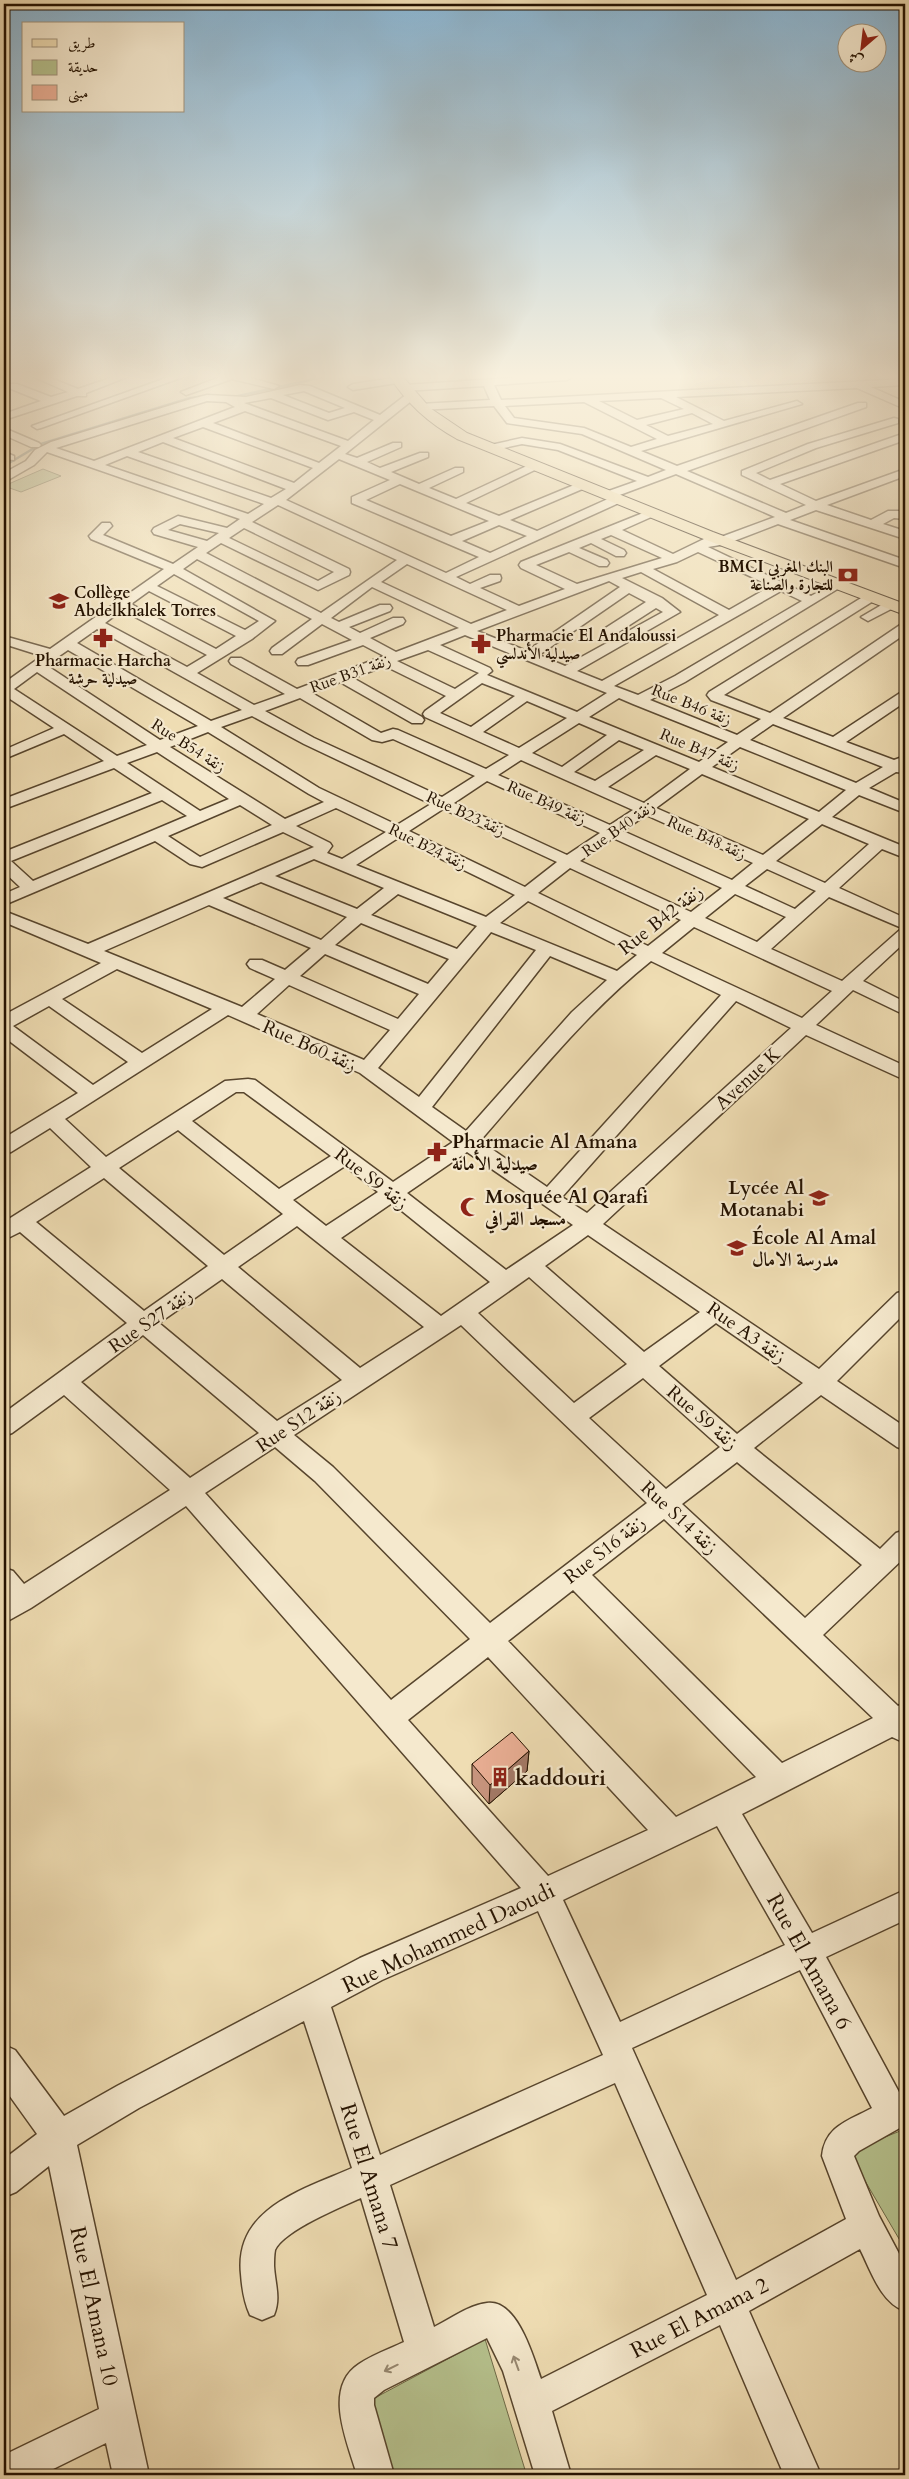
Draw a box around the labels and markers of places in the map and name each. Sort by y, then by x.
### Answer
place label: BMCI البنك المغربي للتجارة والصناعة [718,556,833,596]
bank icon: BMCI البنك المغربي للتجارة والصناعة [837,564,859,586]
place label: Collège Abdelkhalek Torres [74,582,216,622]
school or university icon: Collège Abdelkhalek Torres [48,590,70,612]
place label: Pharmacie El Andaloussi صيدلية الأندلسي [496,625,676,669]
pharmacy icon: Pharmacie Harcha صيدلية حرشة [92,627,114,649]
pharmacy icon: Pharmacie El Andaloussi صيدلية الأندلسي [470,633,492,655]
place label: Pharmacie Harcha صيدلية حرشة [35,650,171,690]
place label: Pharmacie Al Amana صيدلية الأمانة [452,1129,638,1177]
pharmacy icon: Pharmacie Al Amana صيدلية الأمانة [426,1141,448,1163]
place label: Lycée Al Motanabi [720,1175,804,1223]
place label: Mosquée Al Qarafi مسجد القرافي [484,1184,648,1234]
school or university icon: Lycée Al Motanabi [808,1187,830,1209]
mosque icon: Mosquée Al Qarafi مسجد القرافي [459,1196,481,1218]
place label: École Al Amal مدرسة الامال [752,1225,877,1273]
school or university icon: École Al Amal مدرسة الامال [726,1237,748,1259]
place label: kaddouri [515,1763,606,1793]
building icon: kaddouri [489,1766,511,1788]

